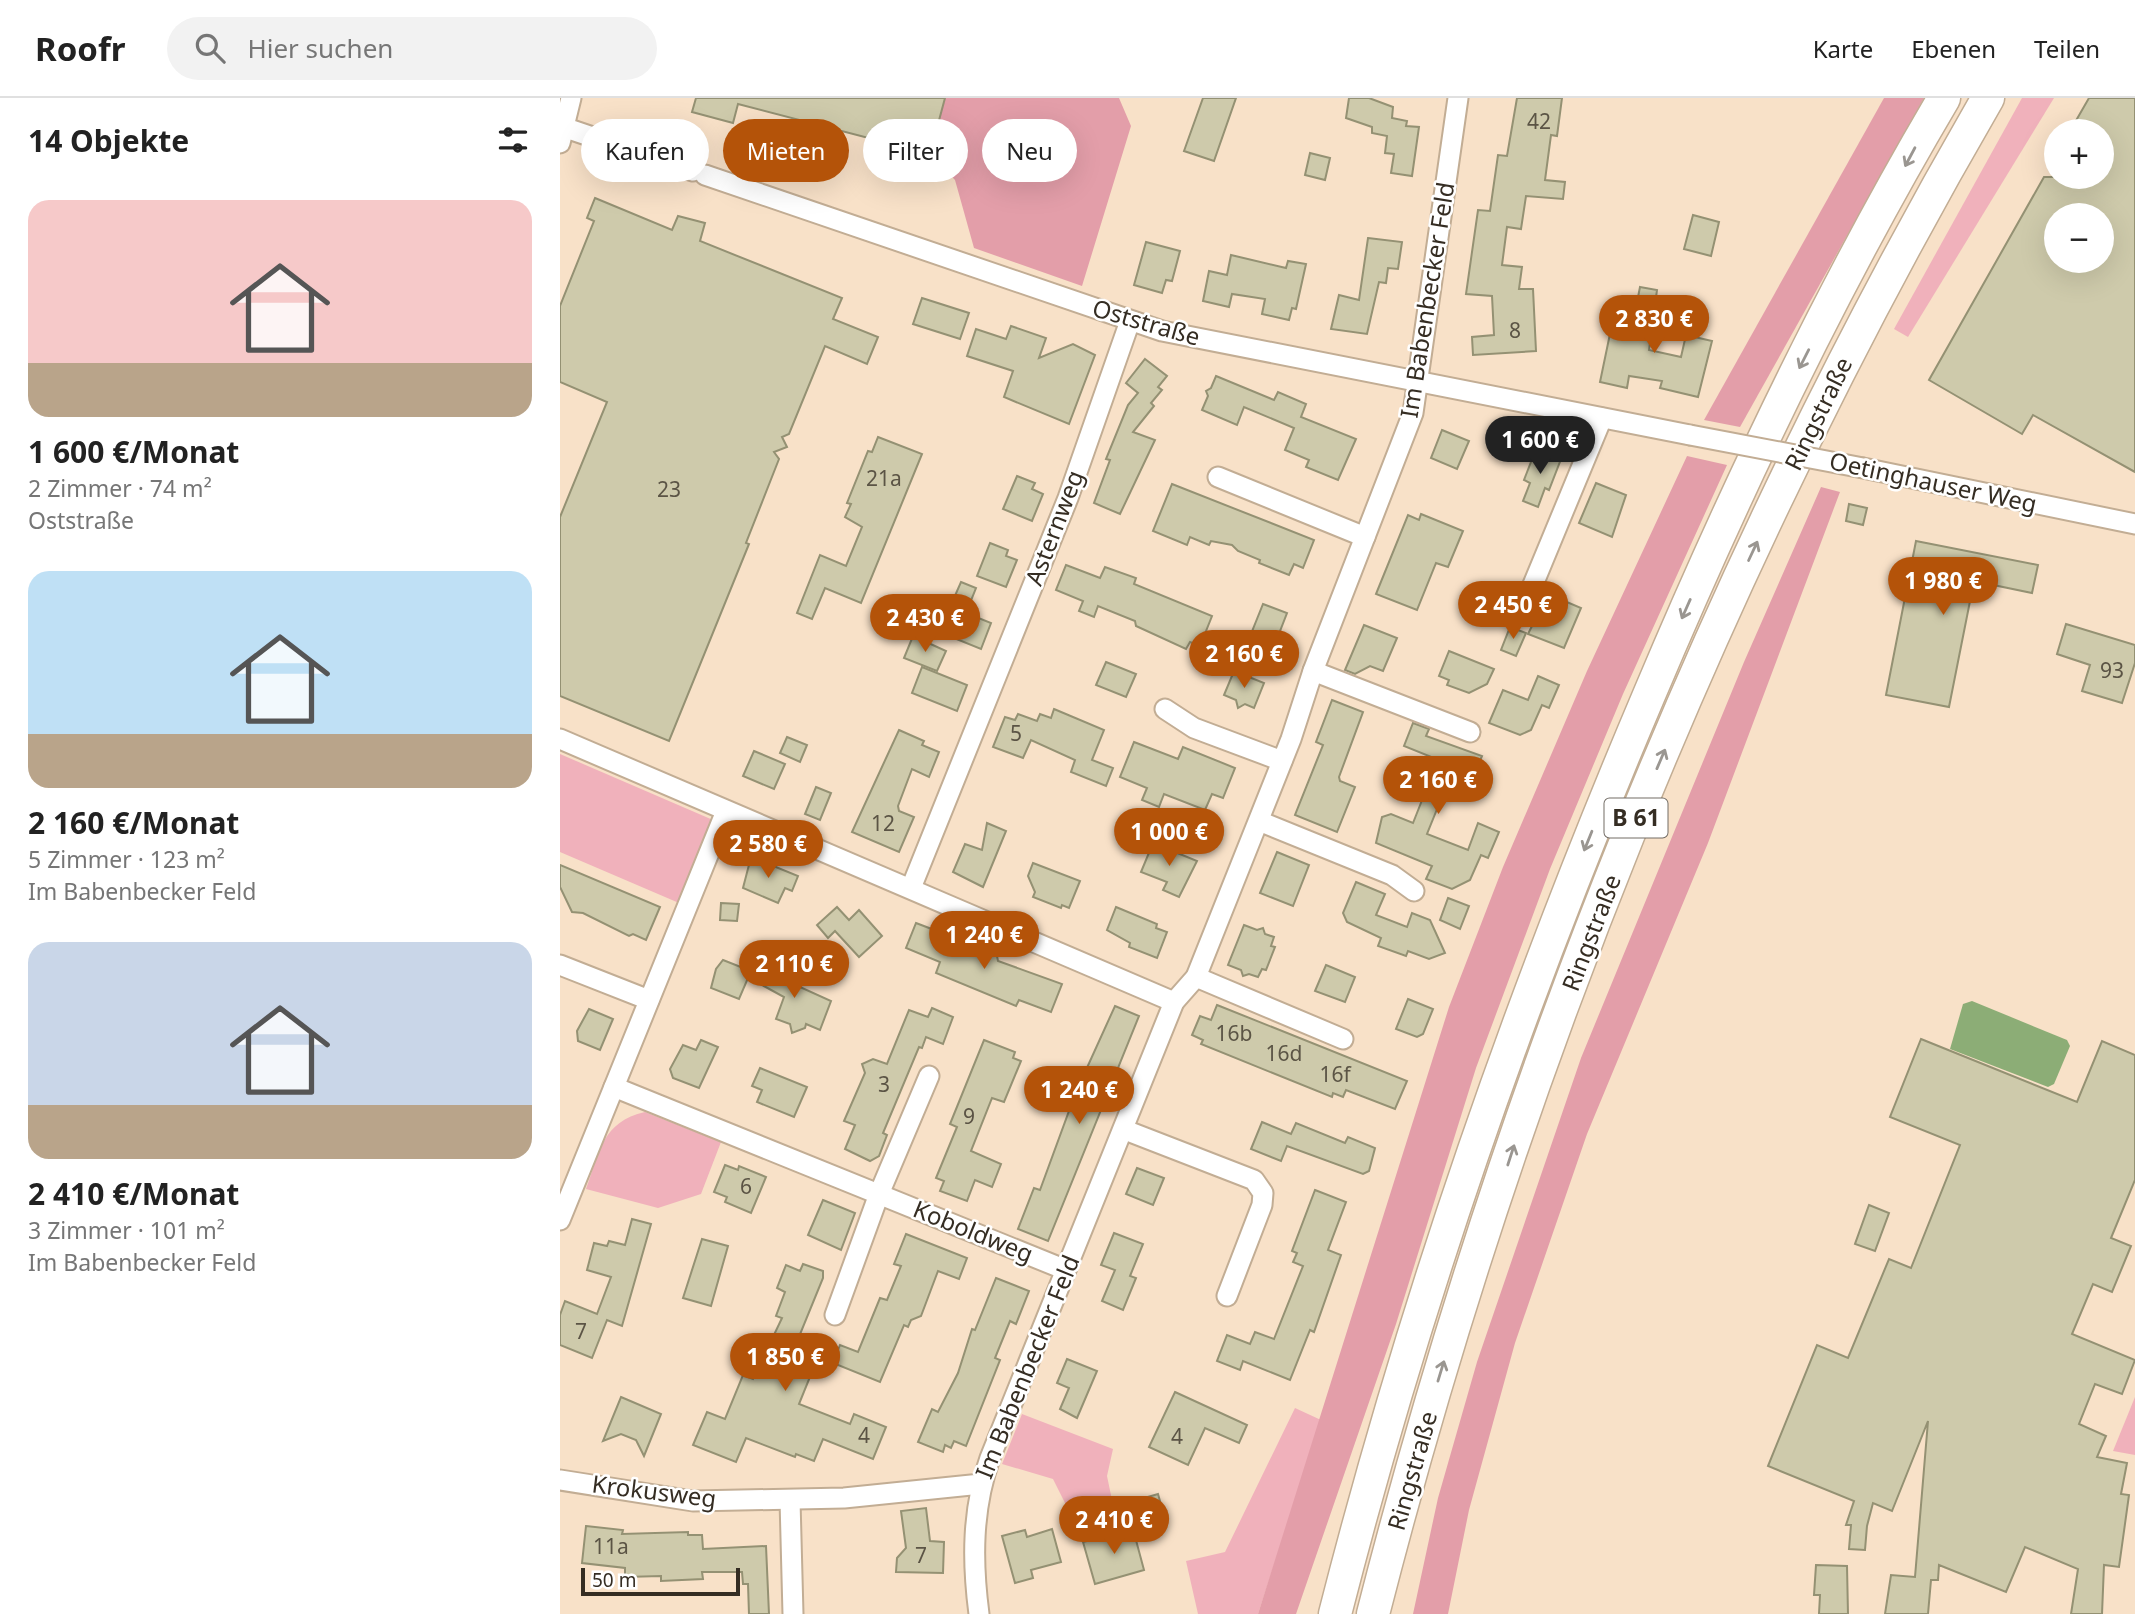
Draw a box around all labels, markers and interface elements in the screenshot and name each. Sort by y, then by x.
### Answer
search box [167,17,657,80]
text: Roofr [35,26,125,71]
icon: search [191,29,229,67]
text: Hier suchen [247,30,393,66]
text: Karte [1813,32,1873,65]
text: Ebenen [1911,32,1996,65]
text: Teilen [2034,32,2100,65]
house number: 42 [1527,107,1551,135]
chip: Kaufen [581,119,709,182]
chip: Mieten [723,119,849,182]
chip: Filter [863,119,968,182]
chip: Neu [982,119,1077,182]
map controls [2044,119,2114,273]
button: + [2044,119,2114,189]
text: 14 Objekte [28,120,189,161]
icon: filters [494,121,532,159]
one-way arrow [1903,146,1916,167]
street label: Im Babenbecker Feld [1392,180,1461,420]
button: − [2044,203,2114,273]
icon: home [217,245,343,371]
street label: Oststraße [1089,290,1204,353]
pin: 2 830 € [1589,296,1719,355]
text: 2 830 € [1615,302,1693,334]
house number: 8 [1509,316,1521,344]
one-way arrow [1797,348,1811,369]
street label: Ringstraße [1776,351,1859,476]
pin: 1 600 € [1475,416,1605,476]
text: 1 600 € [1501,423,1579,455]
text: 1 600 €/Monat [28,431,239,472]
street label: Oetinghauser Weg [1827,443,2040,520]
house number: 21a [866,464,902,492]
street label: Asternweg [1017,465,1091,590]
text: 2 Zimmer · 74 m² [28,472,212,504]
house number: 23 [657,475,681,503]
text: Oststraße [28,504,134,536]
one-way arrow [1747,541,1760,562]
pin: 1 980 € [1878,558,2008,617]
text: 1 980 € [1904,564,1982,596]
pin: 2 450 € [1448,582,1578,641]
text: 2 450 € [1474,588,1552,620]
pin: 2 430 € [860,594,990,654]
one-way arrow [1679,597,1692,619]
text: 2 430 € [886,601,964,633]
icon: home [217,616,343,742]
pin: 2 160 € [1179,630,1309,690]
text: 2 160 € [1205,637,1283,669]
house number: 93 [2100,656,2124,684]
house number: 5 [1010,719,1022,747]
one-way arrow [1655,749,1668,770]
pin: 2 160 € [1373,756,1503,816]
text: 2 160 € [1399,763,1477,795]
road number: B 61 [1604,798,1668,838]
text: 2 160 €/Monat [28,802,239,843]
pin: 1 000 € [1104,808,1234,868]
house number: 12 [871,809,895,837]
text: 1 000 € [1130,815,1208,847]
pin: 2 580 € [703,820,833,880]
text: 2 580 € [729,827,807,859]
one-way arrow [1581,829,1594,851]
text: 5 Zimmer · 123 m² [28,843,225,875]
street label: Ringstraße [1553,869,1628,996]
text: Im Babenbecker Feld [28,875,256,907]
pin: 1 240 € [919,912,1049,971]
text: 1 240 € [945,918,1023,950]
pin: 2 110 € [729,940,859,1000]
text: 2 110 € [755,947,833,979]
icon: home [217,987,343,1113]
house number: 16b [1216,1019,1252,1047]
house number: 16d [1266,1039,1302,1067]
house number: 16f [1319,1060,1352,1088]
pin: 1 240 € [1014,1066,1144,1126]
house number: 3 [878,1070,890,1098]
text: 1 240 € [1040,1073,1118,1105]
house number: 9 [963,1102,975,1130]
one-way arrow [1505,1144,1518,1166]
house number: 6 [740,1172,752,1200]
text: 2 410 €/Monat [28,1173,239,1214]
street label: Koboldweg [909,1192,1039,1270]
text: 3 Zimmer · 101 m² [28,1214,225,1246]
text: Im Babenbecker Feld [28,1246,256,1278]
street label: Im Babenbecker Feld [967,1250,1087,1483]
house number: 7 [575,1317,587,1345]
pin: 1 850 € [720,1334,850,1393]
text: 1 850 € [746,1340,824,1372]
one-way arrow [1436,1361,1449,1383]
street label: Ringstraße [1379,1407,1444,1534]
house number: 4 [858,1421,870,1449]
house number: 4 [1171,1422,1183,1450]
street label: Krokusweg [590,1467,718,1515]
pin: 2 410 € [1049,1496,1179,1556]
text: 2 410 € [1075,1503,1153,1535]
house number: 11a [593,1532,629,1560]
house number: 7 [915,1541,927,1569]
scale bar [581,1565,740,1597]
text: 50 m [592,1567,636,1593]

